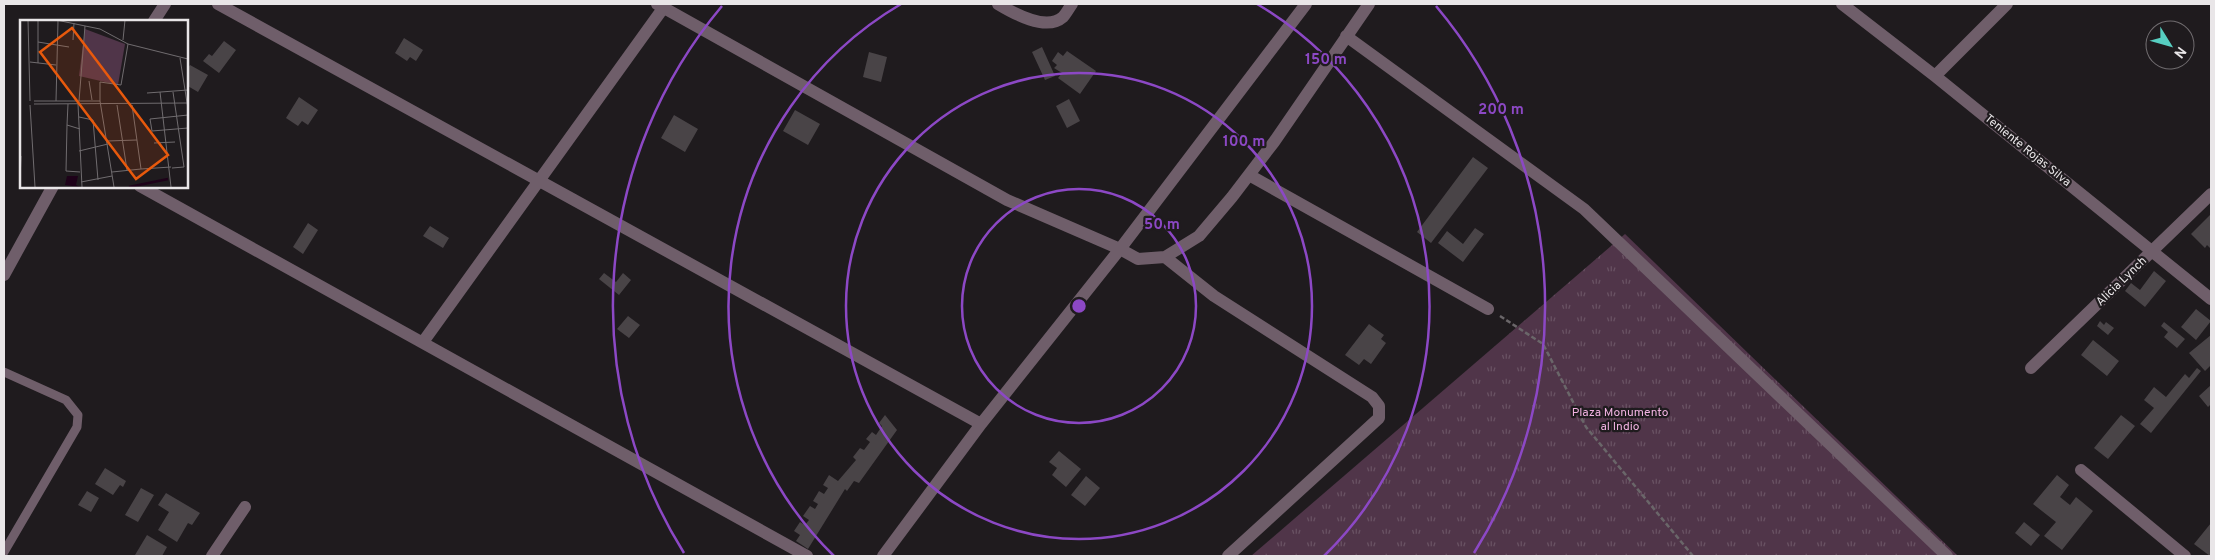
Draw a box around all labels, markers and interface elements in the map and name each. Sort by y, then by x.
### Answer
inset map [20,20,188,188]
north arrow [2145,20,2195,70]
text: N [2169,43,2189,61]
text: 150 m [1305,51,1347,70]
text: 200 m [1478,101,1524,120]
street label: Teniente Rojas Silva [1981,111,2074,191]
text: 100 m [1223,133,1265,152]
text: 50 m [1144,216,1180,235]
street label: Alicia Lynch [2093,253,2151,310]
centre of rings [1070,297,1088,315]
park label: Plaza Monumento al Indio [1572,405,1669,435]

